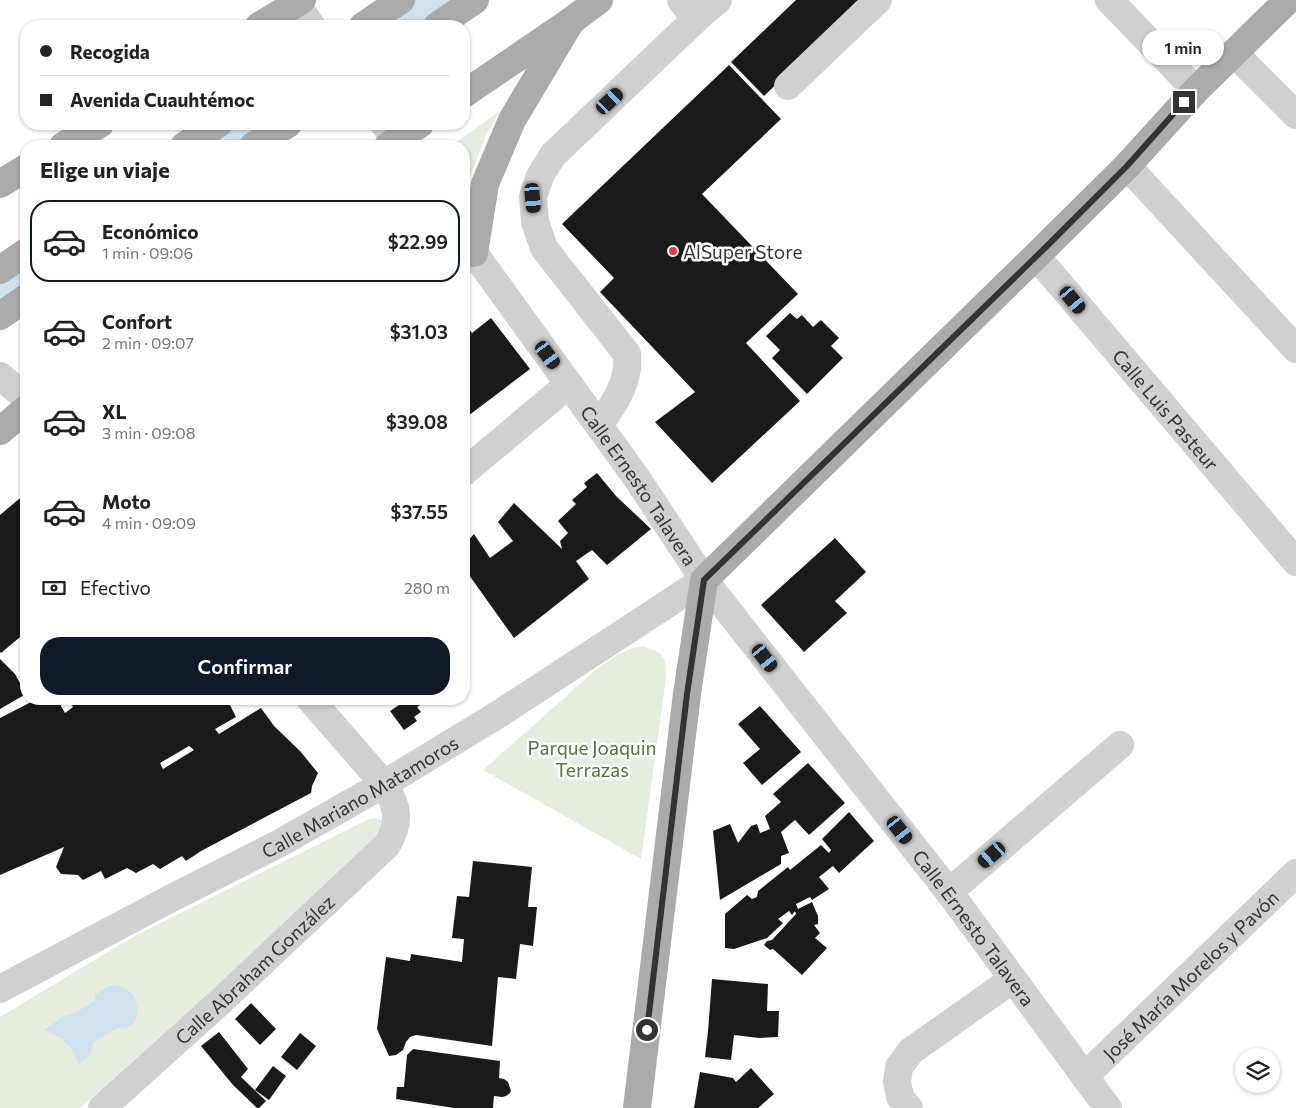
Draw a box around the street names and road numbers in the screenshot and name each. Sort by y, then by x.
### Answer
street label: Calle Luis Pasteur [1108,344,1224,475]
street label: Calle Ernesto Talavera [576,401,702,570]
street label: Calle Mariano Matamoros [257,730,462,862]
street label: Calle Ernesto Talavera [908,845,1040,1010]
street label: José María Morelos y Pavón [1098,885,1283,1065]
street label: Calle Abraham González [170,890,338,1049]

